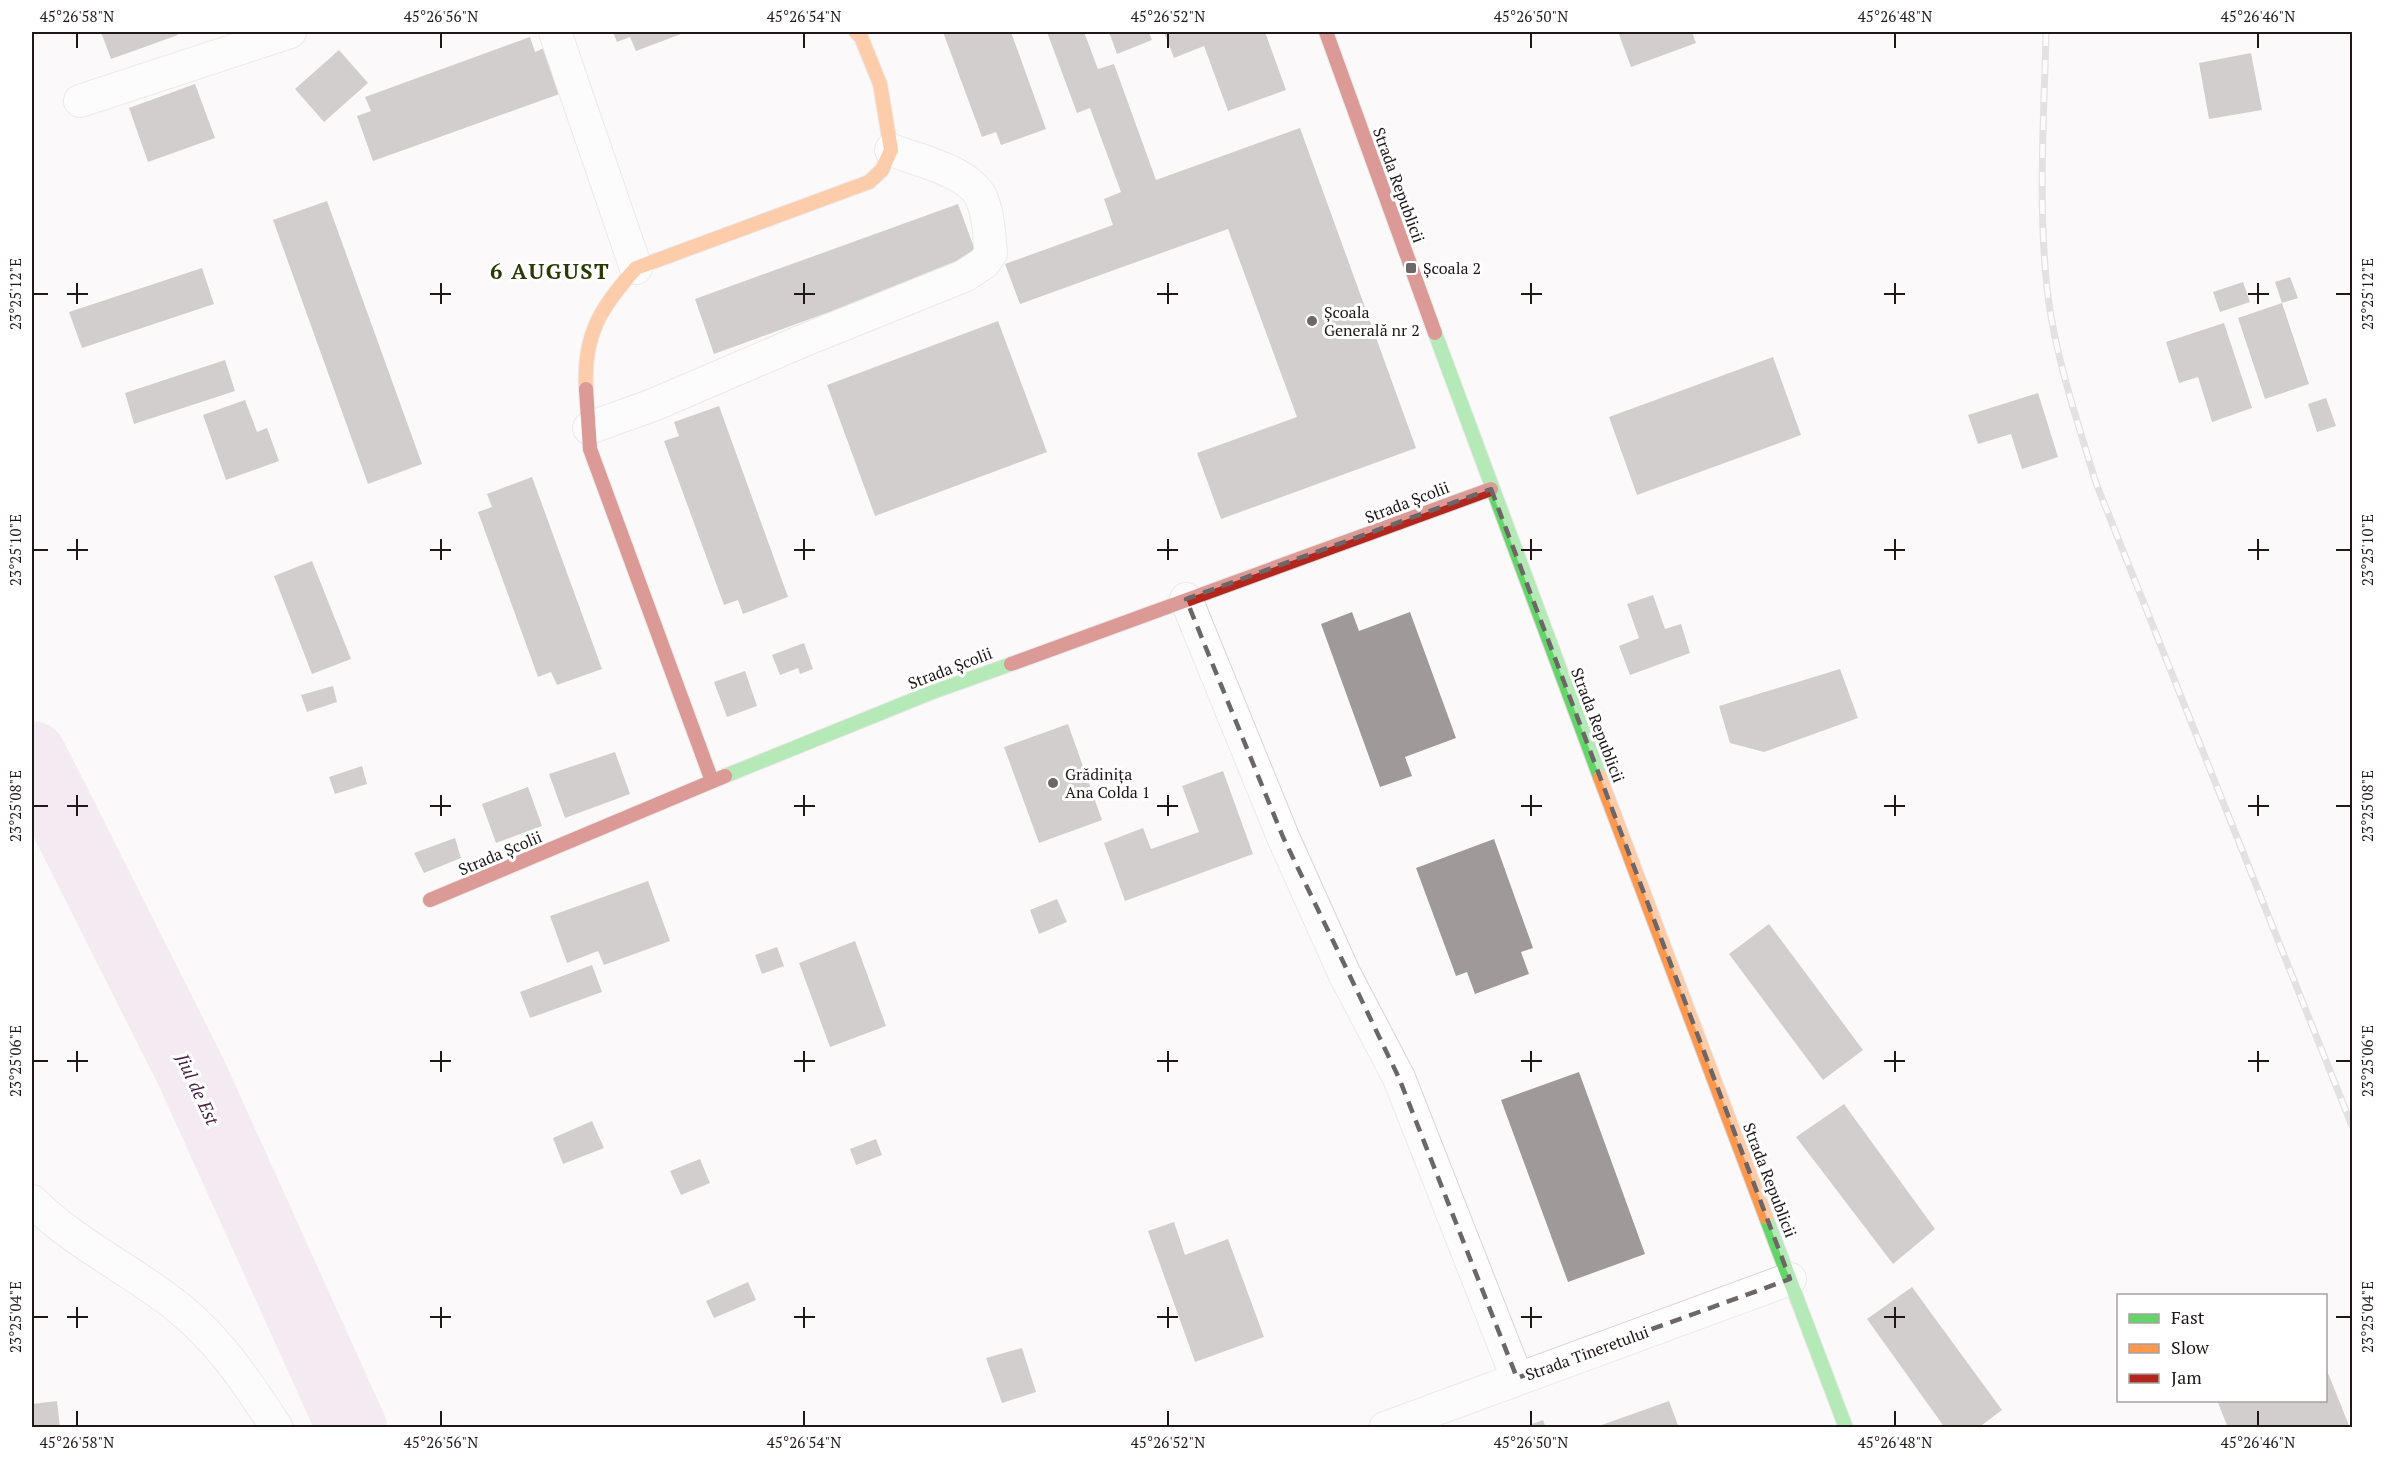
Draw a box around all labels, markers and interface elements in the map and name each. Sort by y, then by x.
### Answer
text: 45°26'58"N [40,6,114,26]
text: 45°26'56"N [404,6,478,26]
text: 45°26'54"N [767,6,841,26]
text: 45°26'52"N [1131,6,1205,26]
text: 45°26'50"N [1494,6,1568,26]
text: 45°26'48"N [1858,6,1932,26]
text: 45°26'46"N [2221,6,2295,26]
street label: Strada Republicii [1368,124,1430,246]
district label: 6 AUGUST [490,256,610,285]
place label: Școala 2 [1423,257,1481,279]
text: 23°25'12"E [5,258,25,330]
text: 23°25'12"E [2357,258,2377,330]
marker: Școala 2 [1404,261,1418,275]
place label: Școala Generală nr 2 [1324,301,1420,341]
marker: Școala Generală nr 2 [1305,314,1319,328]
street label: Strada Școlii [1362,476,1452,528]
text: 23°25'10"E [5,514,25,586]
text: 23°25'10"E [2357,514,2377,586]
street label: Strada Școlii [905,642,995,694]
street label: Strada Republicii [1566,664,1630,786]
place label: Grădinița Ana Colda 1 [1065,763,1150,803]
text: 23°25'08"E [5,770,25,842]
text: 23°25'08"E [2357,770,2377,842]
marker: Grădinița Ana Colda 1 [1046,776,1060,790]
street label: Strada Școlii [455,825,545,880]
text: 23°25'06"E [5,1025,25,1097]
text: 23°25'06"E [2357,1025,2377,1097]
water label: Jiul de Est [171,1049,225,1129]
street label: Strada Republicii [1738,1119,1802,1241]
text: 23°25'04"E [5,1281,25,1353]
text: 23°25'04"E [2357,1281,2377,1353]
legend [2117,1294,2327,1402]
text: Fast [2171,1305,2205,1329]
street label: Strada Tineretului [1522,1320,1652,1386]
text: Slow [2171,1335,2210,1359]
text: Jam [2171,1365,2202,1389]
text: 45°26'58"N [40,1432,114,1452]
text: 45°26'56"N [404,1432,478,1452]
text: 45°26'54"N [767,1432,841,1452]
text: 45°26'52"N [1131,1432,1205,1452]
text: 45°26'50"N [1494,1432,1568,1452]
text: 45°26'48"N [1858,1432,1932,1452]
text: 45°26'46"N [2221,1432,2295,1452]

